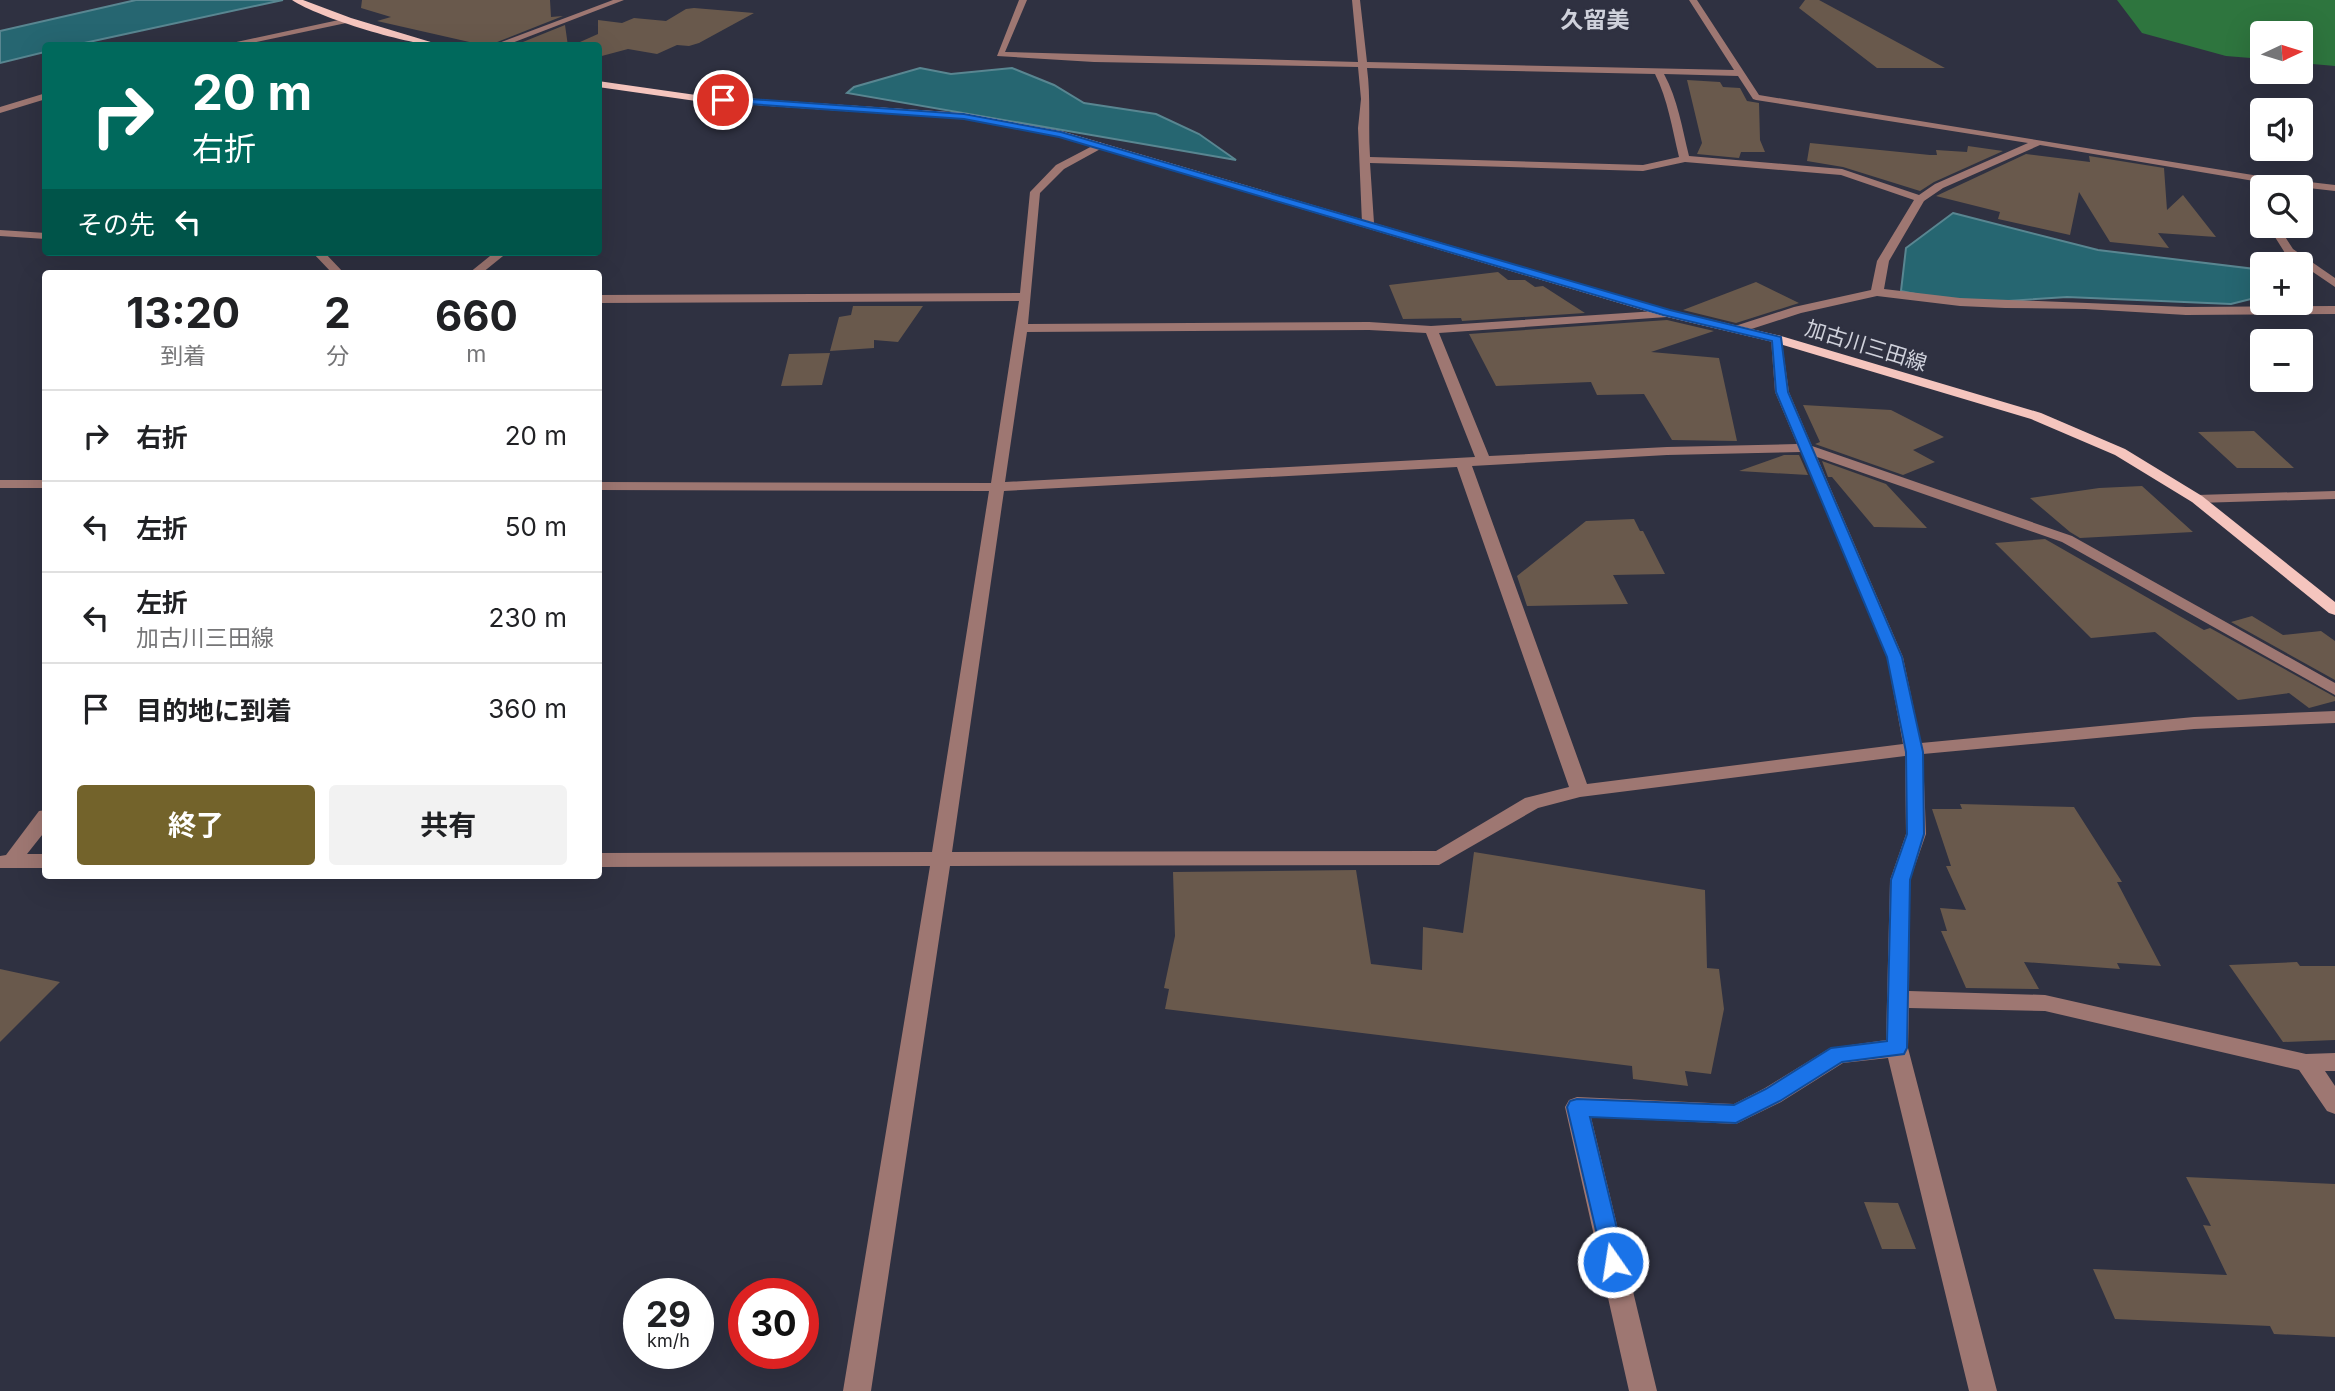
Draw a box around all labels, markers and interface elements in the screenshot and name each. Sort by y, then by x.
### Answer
district label: 久留美 [1561,6,1630,34]
north arrow [2250,21,2314,84]
map controls [2250,21,2313,392]
text: 20 m [192,63,312,122]
icon: right [77,70,168,161]
pin [693,70,753,130]
icon: arrive [704,81,742,119]
button: sound [2250,98,2313,161]
text: 右折 [192,129,256,168]
button: search [2250,175,2313,238]
icon: left [169,203,207,241]
text: その先 [77,209,155,240]
button: + [2250,252,2313,315]
text: 13:20 [126,287,240,338]
text: 2 [324,287,351,338]
text: 660 [435,290,518,341]
street label: 加古川三田線 [1802,315,1930,376]
button: − [2250,329,2313,392]
text: m [466,340,486,368]
text: 到着 [160,342,206,370]
text: 分 [326,342,349,370]
icon: right [77,417,115,455]
text: 20 m [505,420,567,451]
text: 右折 [136,422,188,453]
icon: left [77,508,115,546]
text: 50 m [505,511,567,542]
text: 左折 [136,513,188,544]
text: 左折 [136,587,188,618]
icon: left [77,599,115,637]
text: 230 m [489,602,567,633]
text: 加古川三田線 [136,624,274,652]
icon: arrive [77,690,115,728]
text: 360 m [488,693,567,724]
text: 目的地に到着 [136,695,292,726]
button: 終了 [77,785,315,865]
button: 共有 [329,785,567,865]
position arrow [1576,1225,1650,1299]
speed limit sign: 30 [728,1278,819,1369]
text: 29 [646,1293,691,1335]
text: km/h [647,1330,690,1351]

